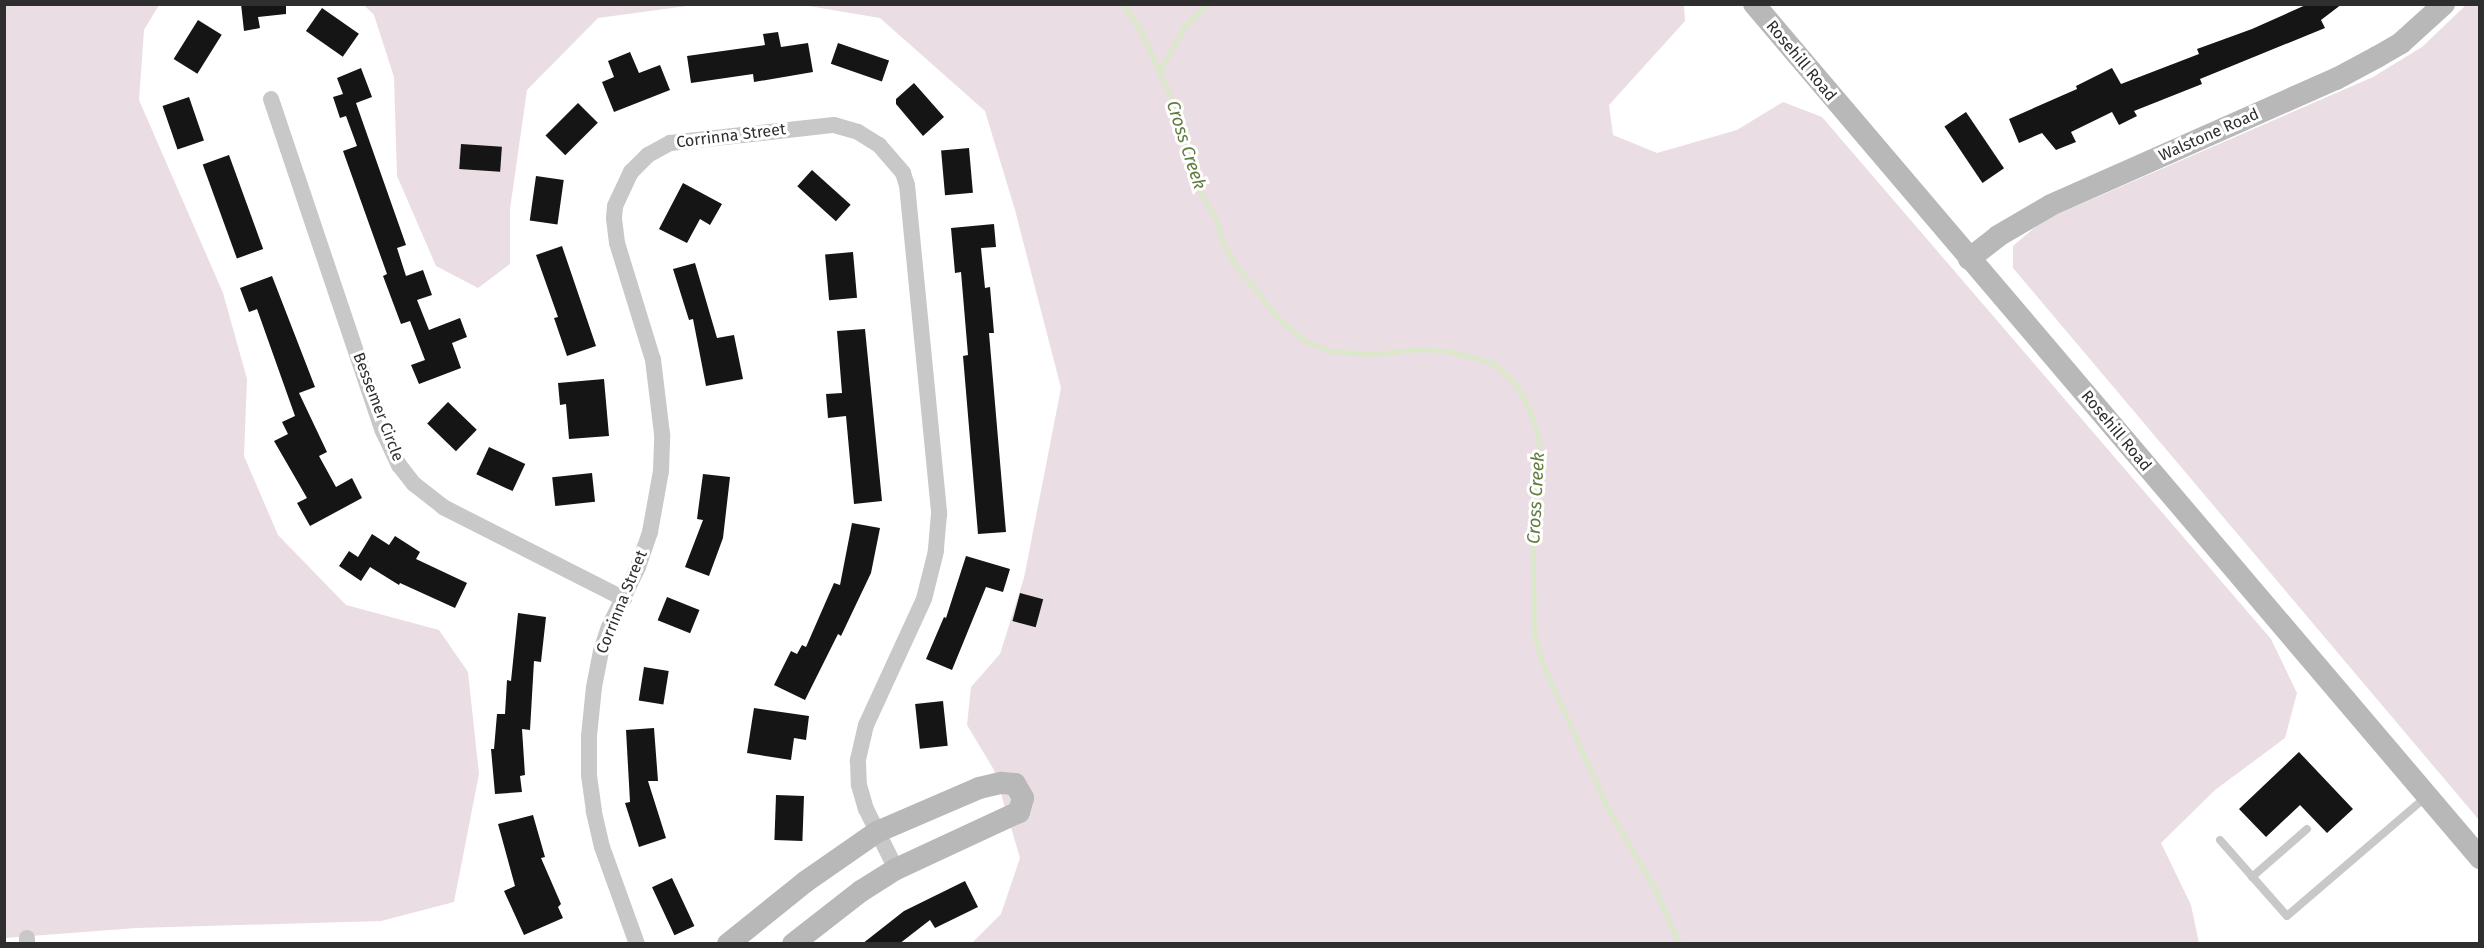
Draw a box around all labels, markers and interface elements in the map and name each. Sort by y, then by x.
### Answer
street label: Rosehill Road [1762,17,1840,105]
water label: Cross Creek [1162,98,1210,192]
street label: Walstone Road [2156,104,2262,166]
street label: Corrinna Street [675,120,787,152]
street label: Bessemer Circle [348,350,408,464]
street label: Rosehill Road [2077,387,2155,475]
water label: Cross Creek [1523,452,1549,544]
street label: Corrinna Street [593,547,651,657]

